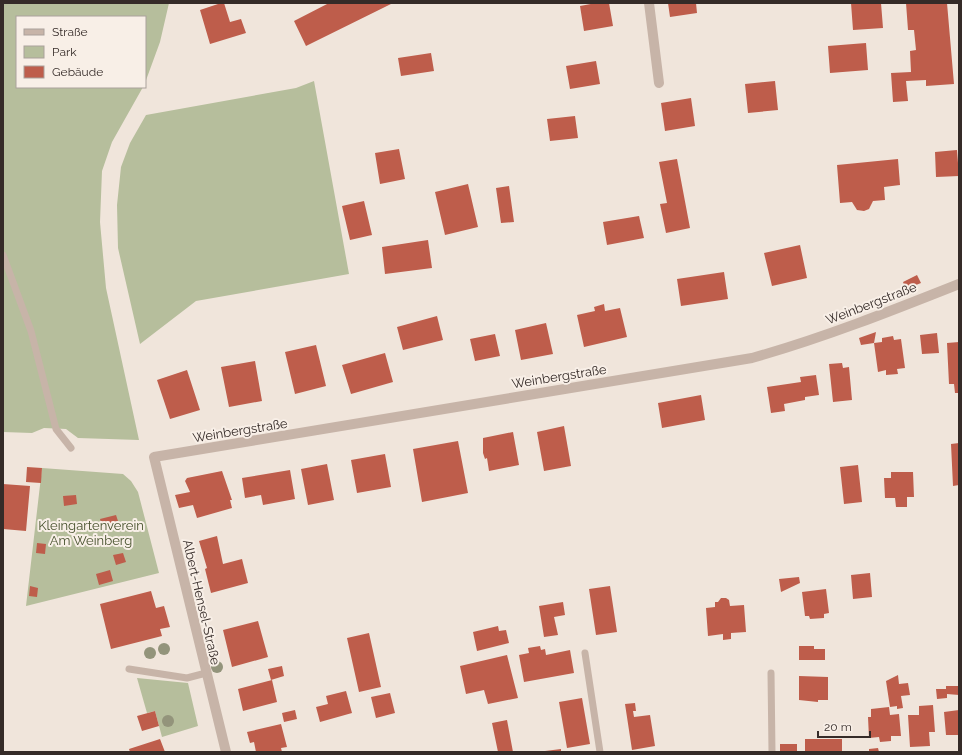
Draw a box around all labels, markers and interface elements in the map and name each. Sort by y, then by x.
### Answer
legend [16,16,146,88]
text: Straße [52,25,88,39]
text: Park [52,45,77,59]
text: Gebäude [52,65,103,79]
street label: Weinbergstraße [824,279,919,328]
street label: Weinbergstraße [511,362,608,391]
street label: Weinbergstraße [192,416,289,445]
park label: Kleingartenverein Am Weinberg [38,518,144,548]
street label: Albert-Hensel-Straße [180,538,223,667]
scale bar [818,713,870,739]
text: 20 m [824,720,852,734]

